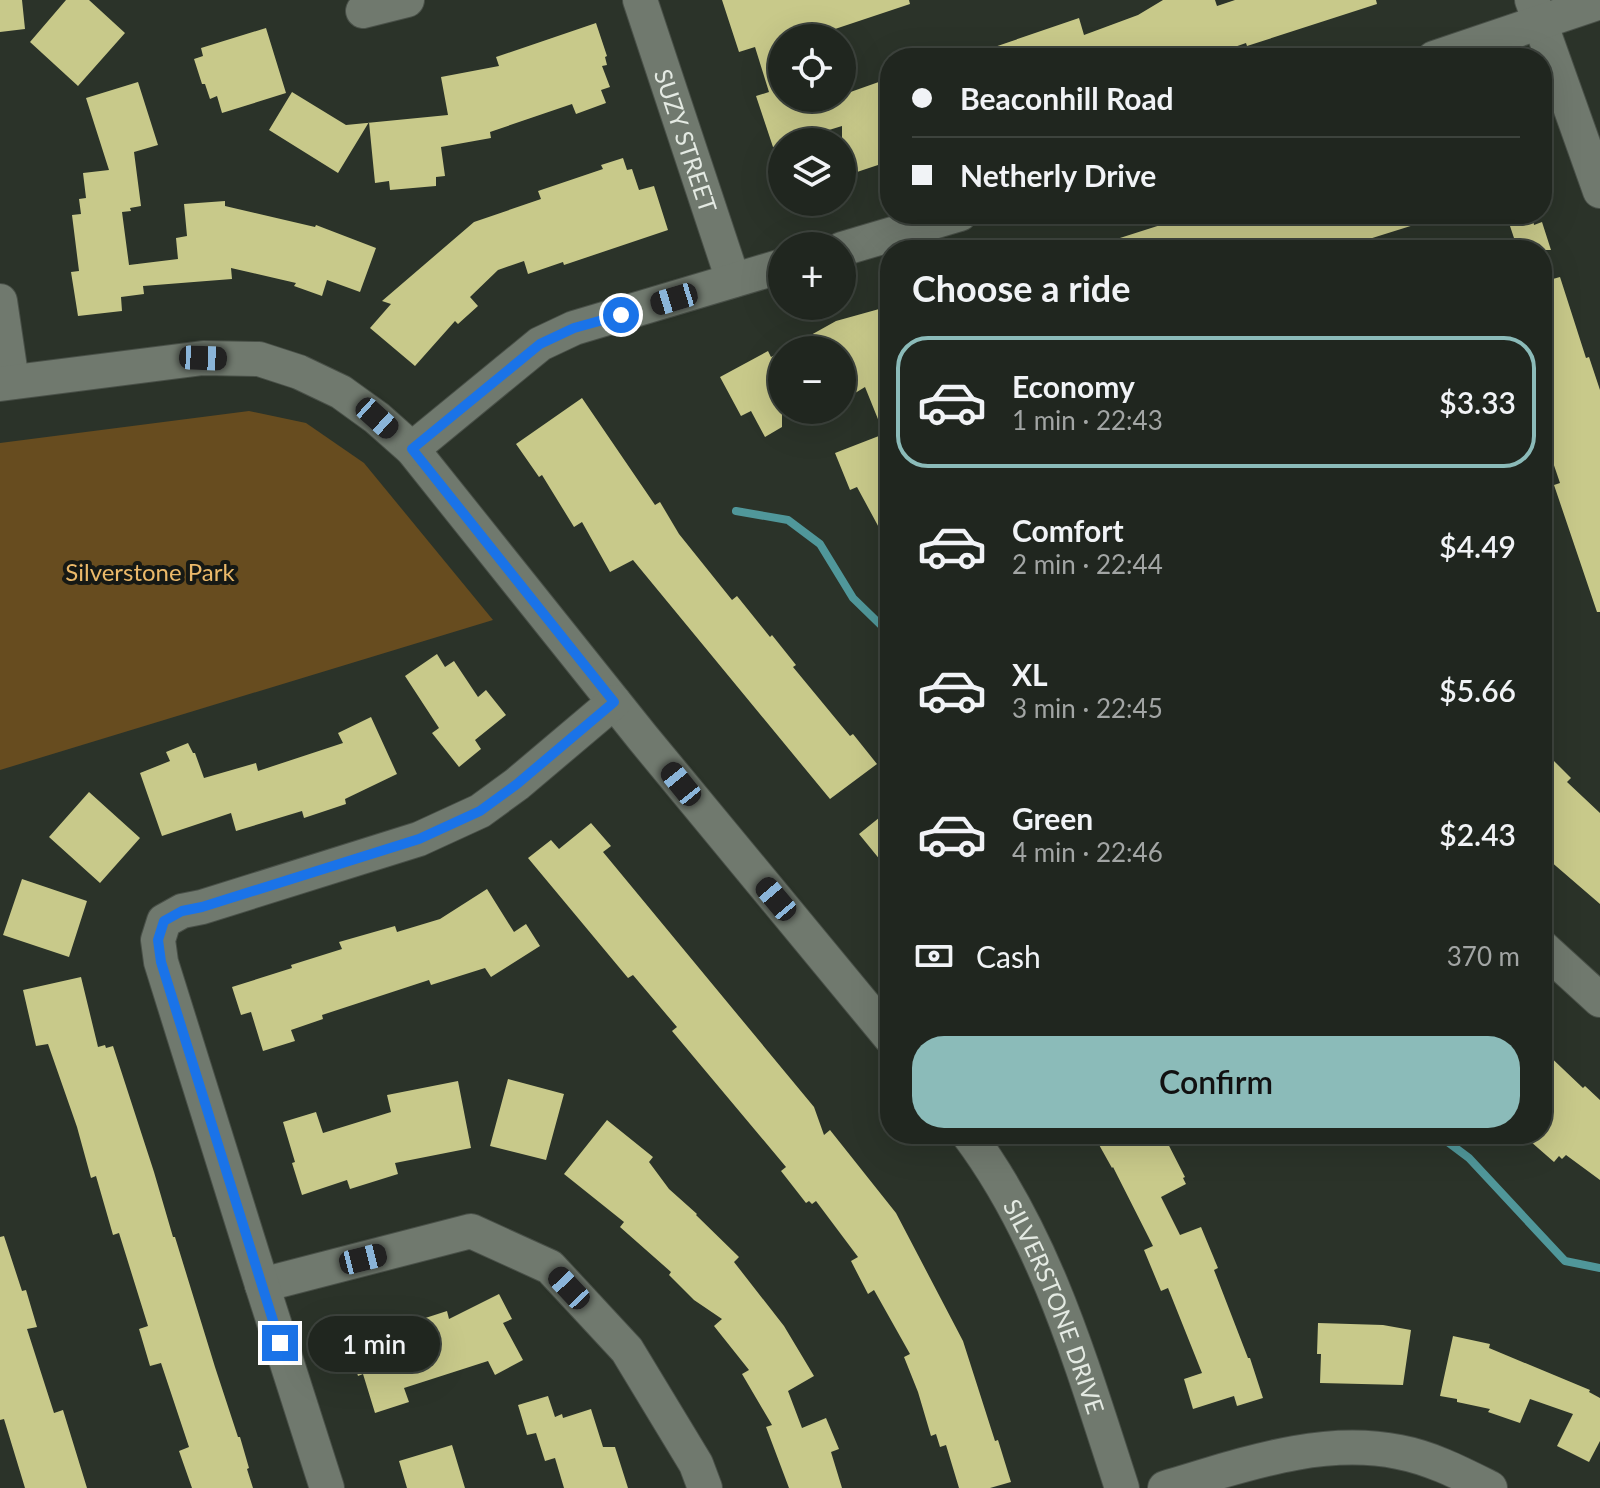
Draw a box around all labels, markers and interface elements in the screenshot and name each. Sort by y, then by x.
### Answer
map controls [768,24,856,424]
button: locate [768,24,856,112]
street label: SUZY STREET [649,65,724,216]
text: Beaconhill Road [960,80,1174,116]
button: layers [768,128,856,216]
text: Netherly Drive [960,157,1156,193]
button: + [768,232,856,320]
text: Choose a ride [912,266,1131,310]
car [648,281,700,317]
route start [603,297,639,333]
button: − [768,336,856,424]
car [179,345,227,371]
icon: car [916,366,988,438]
text: Economy [1012,368,1135,404]
text: $3.33 [1439,384,1516,420]
car [351,393,403,443]
text: 1 min · 22:43 [1012,404,1163,436]
icon: car [916,510,988,582]
text: Comfort [1012,512,1124,548]
text: $4.49 [1439,528,1516,564]
text: 2 min · 22:44 [1012,548,1163,580]
park label: Silverstone Park [65,557,235,586]
icon: car [916,654,988,726]
text: XL [1012,656,1048,692]
text: $5.66 [1439,672,1516,708]
text: 3 min · 22:45 [1012,692,1163,724]
car [657,758,705,810]
icon: car [916,798,988,870]
text: Green [1012,800,1093,836]
text: $2.43 [1439,816,1516,852]
text: 4 min · 22:46 [1012,836,1163,868]
car [751,873,801,925]
icon: cash [912,934,956,978]
text: Cash [976,938,1041,974]
text: 370 m [1447,940,1520,972]
button: Confirm [912,1036,1520,1128]
street label: SILVERSTONE DRIVE [998,1194,1111,1417]
car [337,1242,389,1276]
car [544,1262,594,1314]
callout: 1 min [308,1315,440,1371]
route end [262,1325,298,1361]
text: 1 min [342,1328,406,1360]

